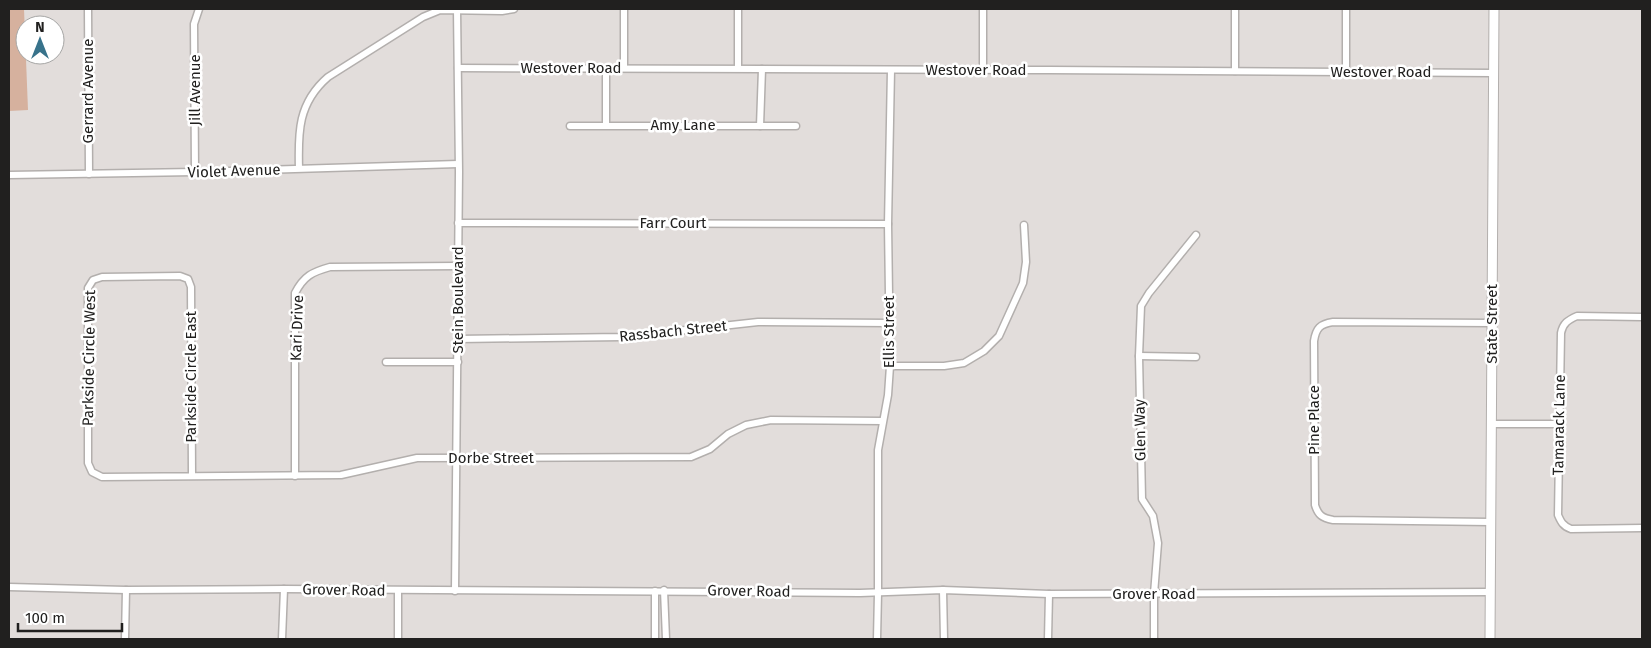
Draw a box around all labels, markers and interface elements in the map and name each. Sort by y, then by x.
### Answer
north arrow [15,15,65,65]
text: N [35,19,45,36]
street label: Gerrard Avenue [79,39,97,143]
street label: Jill Avenue [186,54,204,126]
street label: Westover Road [520,59,622,77]
street label: Westover Road [925,61,1027,79]
street label: Westover Road [1330,63,1432,81]
street label: Amy Lane [650,116,716,134]
street label: Violet Avenue [187,160,281,182]
street label: Farr Court [640,214,707,232]
street label: Stein Boulevard [449,246,467,354]
street label: State Street [1483,284,1501,364]
street label: Parkside Circle West [79,289,99,426]
street label: Kari Drive [287,295,307,361]
street label: Ellis Street [880,295,898,368]
street label: Parkside Circle East [182,311,200,443]
street label: Rassbach Street [618,316,728,346]
street label: Tamarack Lane [1549,374,1569,476]
street label: Pine Place [1305,385,1323,455]
street label: Glen Way [1130,398,1150,461]
street label: Dorbe Street [448,449,535,467]
street label: Grover Road [302,580,386,600]
street label: Grover Road [707,581,791,601]
street label: Grover Road [1112,585,1196,603]
scale bar [18,600,121,632]
text: 100 m [25,609,65,627]

